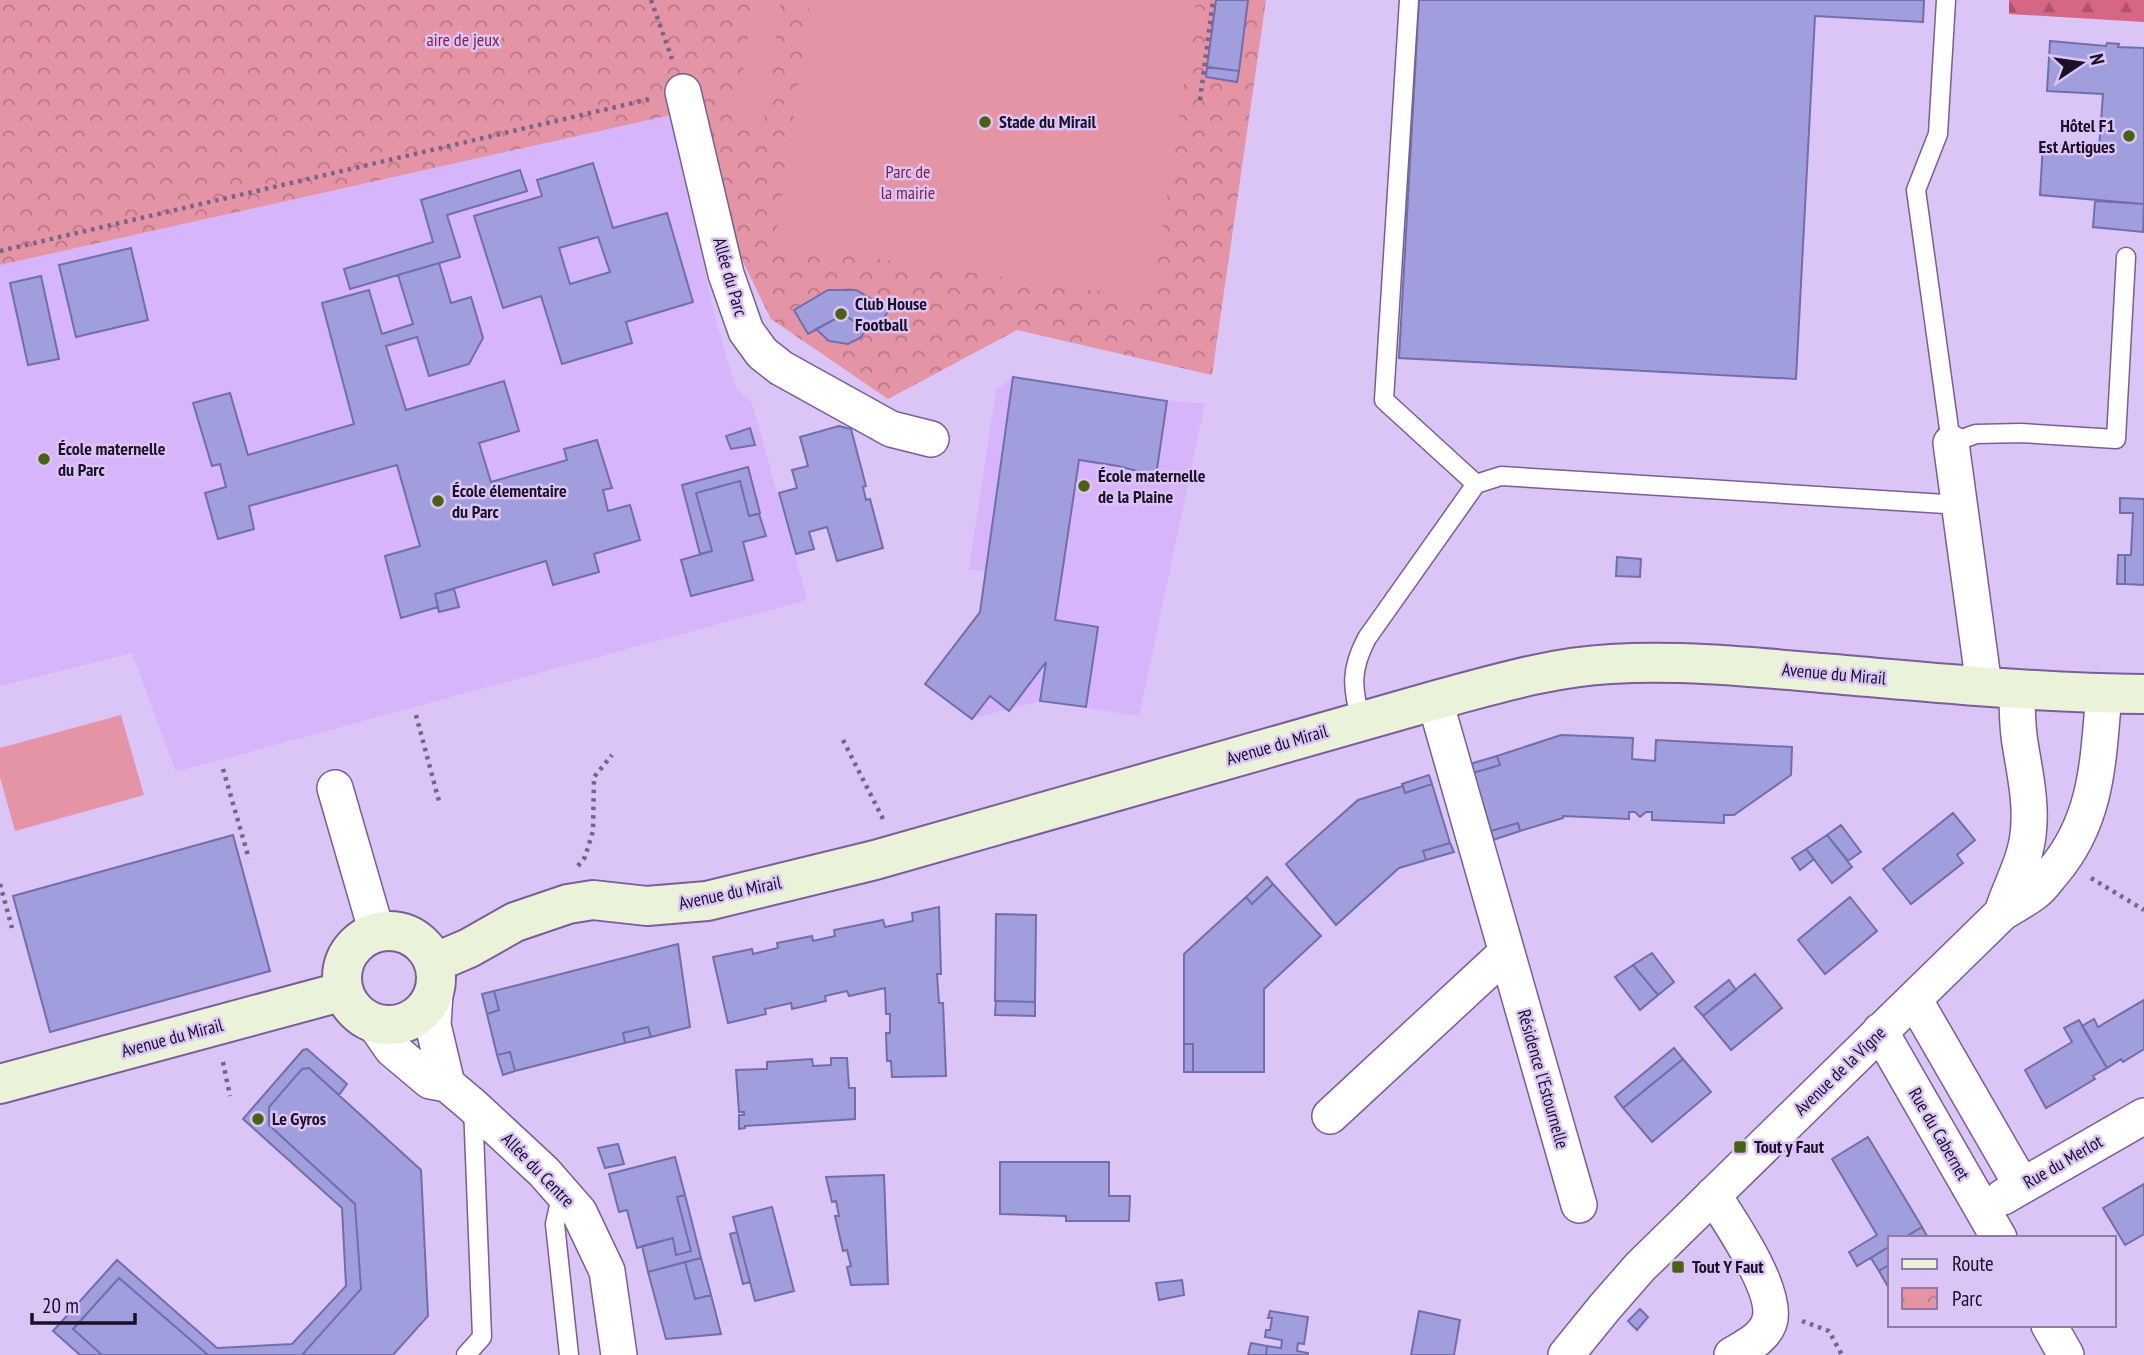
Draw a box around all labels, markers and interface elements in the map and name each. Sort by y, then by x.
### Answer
park label: aire de jeux [427,28,500,51]
north arrow [2046,28,2116,98]
text: N [2085,51,2110,67]
place label: Stade du Mirail [999,110,1096,133]
marker: Stade du Mirail [977,114,993,130]
place label: Hôtel F1 Est Artigues [2039,114,2115,158]
marker: Hôtel F1 Est Artigues [2121,128,2137,144]
park label: Parc de la mairie [881,160,935,204]
street label: Allée du Parc [708,235,753,320]
place label: Club House Football [855,292,927,336]
marker: Club House Football [833,306,849,322]
place label: École maternelle du Parc [58,437,166,481]
marker: École maternelle du Parc [36,451,52,467]
place label: École maternelle de la Plaine [1098,464,1206,508]
marker: École maternelle de la Plaine [1076,478,1092,494]
place label: École élementaire du Parc [452,479,567,523]
marker: École élementaire du Parc [430,493,446,509]
street label: Avenue du Mirail [1781,657,1888,690]
street label: Avenue du Mirail [1224,719,1331,770]
street label: Avenue du Mirail [676,870,784,915]
street label: Résidence l'Estournelle [1513,1007,1574,1151]
street label: Avenue du Mirail [118,1013,226,1062]
street label: Avenue de la Vigne [1789,1021,1890,1120]
street label: Rue du Cabernet [1904,1083,1975,1184]
place label: Le Gyros [272,1107,326,1130]
marker: Le Gyros [250,1111,266,1127]
street label: Allée du Centre [497,1127,580,1212]
street label: Rue du Merlot [2019,1130,2107,1193]
place label: Tout y Faut [1754,1135,1825,1158]
marker: Tout y Faut [1732,1139,1748,1155]
legend [1888,1236,2116,1327]
text: Route [1952,1250,1994,1277]
place label: Tout Y Faut [1692,1255,1764,1278]
marker: Tout Y Faut [1670,1259,1686,1275]
scale bar [32,1282,135,1326]
text: Parc [1952,1285,1983,1312]
text: 20 m [42,1292,79,1319]

